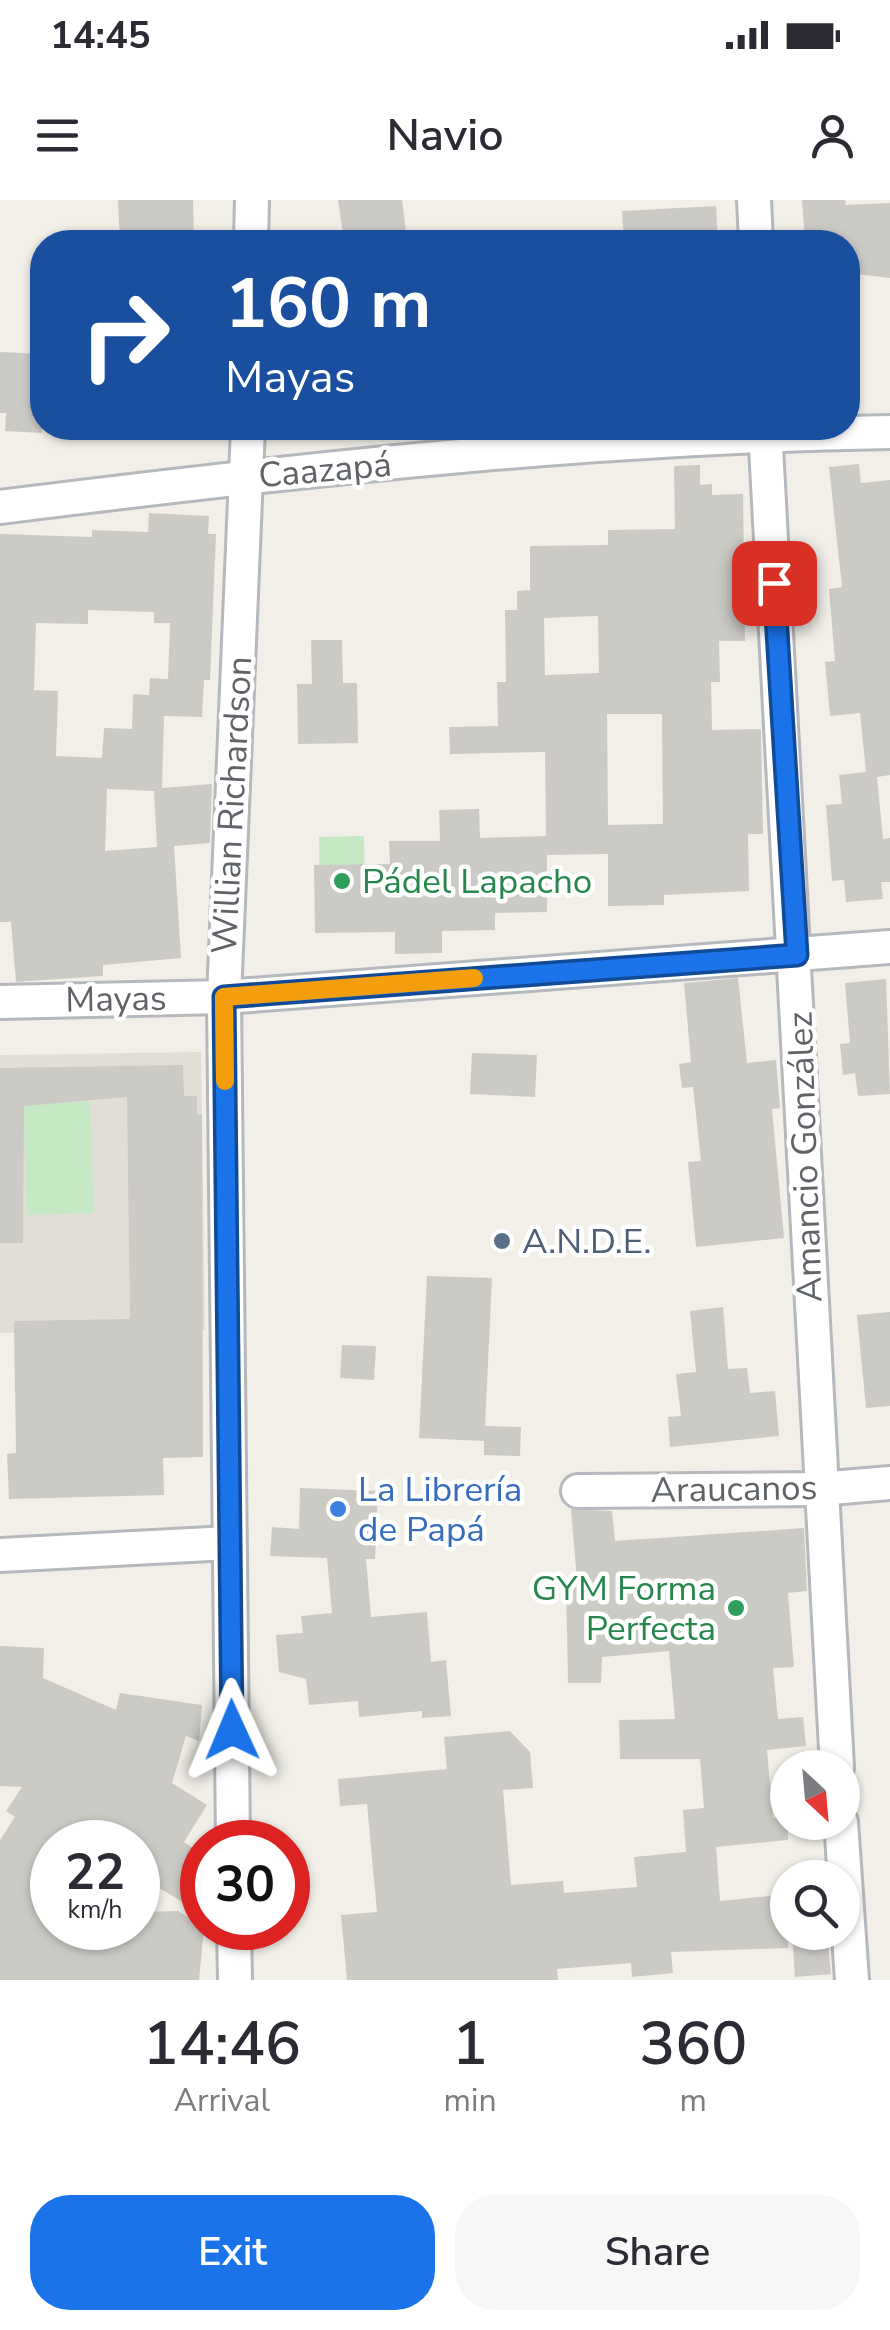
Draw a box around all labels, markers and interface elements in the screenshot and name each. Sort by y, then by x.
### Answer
text: 14:45 [50,10,151,61]
text: Navio [386,105,504,166]
icon: menu [30,108,85,163]
icon: person [805,108,860,163]
text: 160 m [225,256,431,352]
icon: right [60,270,190,400]
text: Mayas [225,347,355,408]
street label: Caazapá [256,441,394,499]
pin [732,541,817,626]
icon: arrive [747,556,802,611]
street label: Willian Richardson [201,655,263,955]
place label: Pádel Lapacho [362,858,592,905]
marker: Pádel Lapacho [331,870,353,892]
street label: Mayas [65,975,167,1023]
street label: Amancio González [776,1011,834,1303]
place label: A.N.D.E. [522,1218,652,1265]
marker: A.N.D.E. [491,1230,513,1252]
street label: Araucanos [650,1464,818,1514]
place label: La Librería de Papá [358,1466,522,1553]
marker: La Librería de Papá [327,1498,349,1520]
place label: GYM Forma Perfecta [532,1565,716,1652]
marker: GYM Forma Perfecta [725,1597,747,1619]
position arrow [180,1678,284,1782]
north arrow [770,1750,860,1840]
map controls [770,1750,860,1950]
speed limit sign: 30 [180,1820,310,1950]
text: 22 [65,1838,125,1907]
button: search [770,1860,860,1950]
text: km/h [67,1893,123,1927]
text: 14:46 [143,2003,301,2085]
text: 1 [452,2003,488,2085]
text: 360 [639,2003,747,2085]
text: Arrival [174,2079,270,2122]
text: min [444,2079,497,2122]
text: m [680,2079,707,2122]
button: Exit [30,2195,435,2310]
button: Share [455,2195,860,2310]

